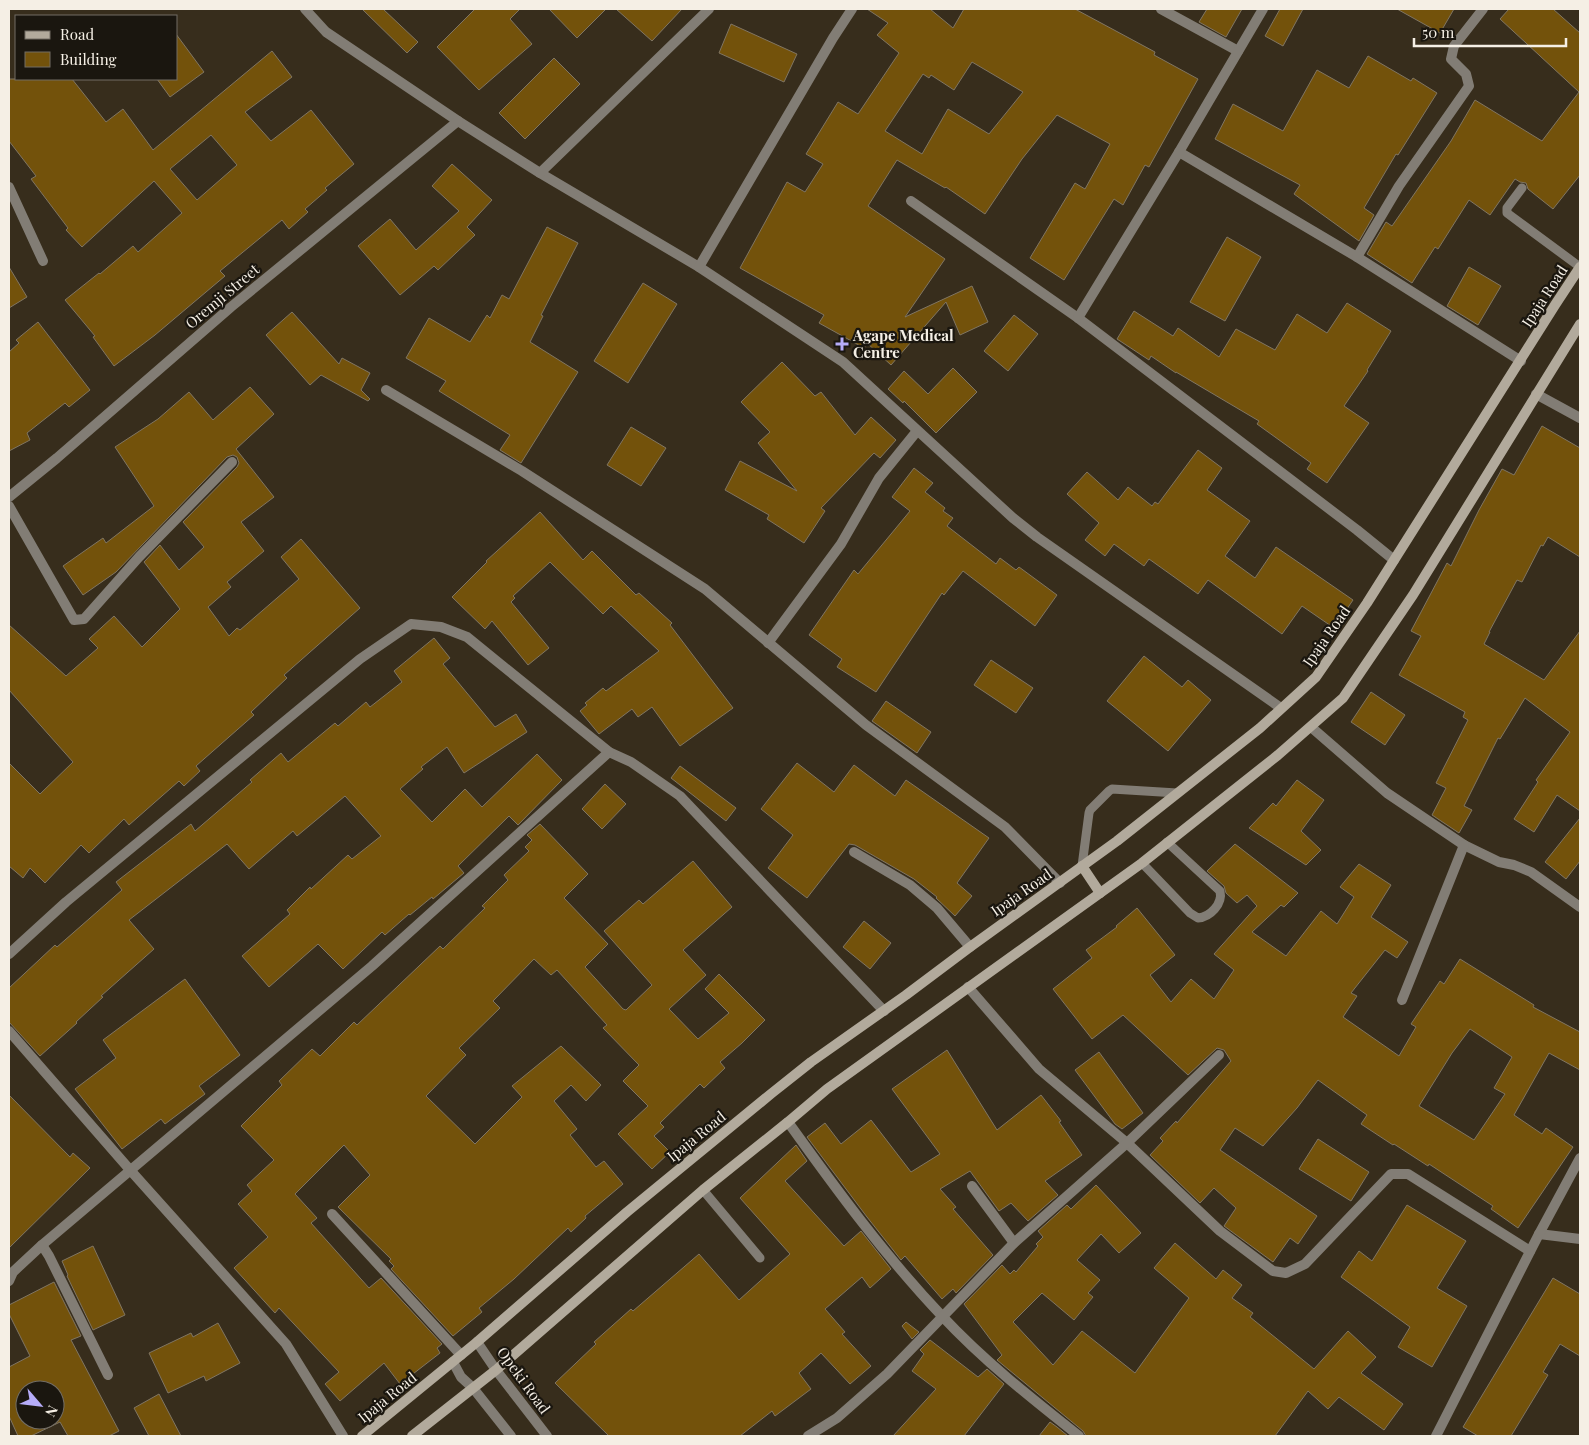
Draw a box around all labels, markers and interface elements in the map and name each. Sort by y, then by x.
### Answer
legend [15,15,178,80]
scale bar [1414,15,1566,47]
text: 50 m [1422,22,1455,42]
text: Road [60,24,94,44]
text: Building [60,49,117,69]
street label: Oremji Street [181,259,264,333]
street label: Ipaja Road [1516,261,1572,331]
place label: Agape Medical Centre [852,325,954,362]
marker: Agape Medical Centre [835,337,849,351]
street label: Ipaja Road [1298,601,1355,671]
street label: Ipaja Road [986,863,1056,920]
street label: Ipaja Road [662,1106,730,1166]
street label: Opeki Road [493,1343,555,1418]
street label: Ipaja Road [353,1367,421,1427]
north arrow [15,1380,65,1430]
text: N [41,1402,63,1420]

